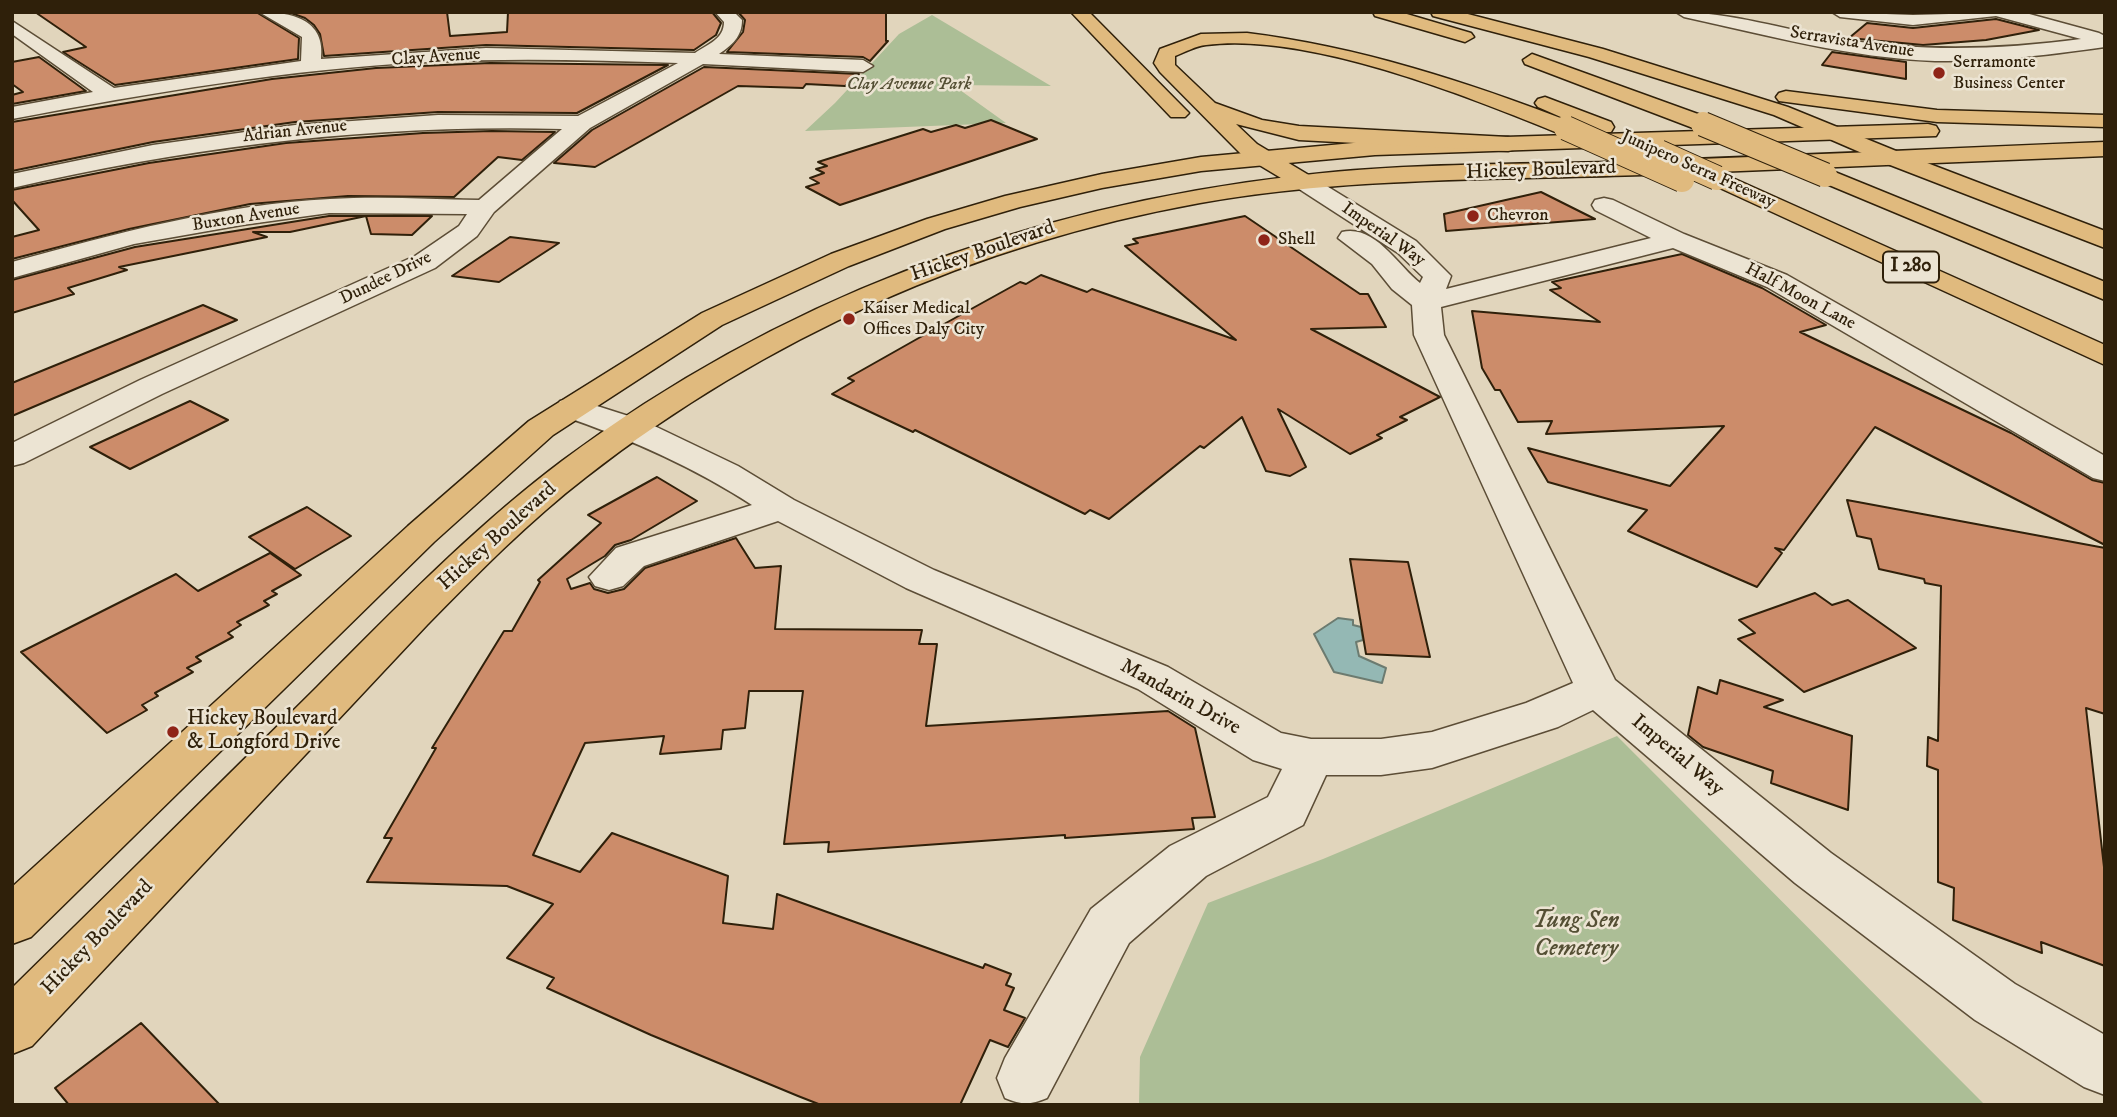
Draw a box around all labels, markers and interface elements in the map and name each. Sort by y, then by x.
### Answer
street label: Serravista Avenue [1788,23,1916,63]
street label: Clay Avenue [391,44,481,72]
place label: Serramonte Business Center [1953,52,2065,94]
marker: Serramonte Business Center [1931,65,1947,81]
park label: Clay Avenue Park [847,74,971,96]
street label: Adrian Avenue [242,116,348,148]
street label: Junipero Serra Freeway [1618,126,1778,214]
street label: Hickey Boulevard [1465,156,1617,186]
street label: Imperial Way [1337,198,1429,272]
street label: Buxton Avenue [191,199,301,237]
place label: Chevron [1487,205,1549,227]
marker: Chevron [1465,208,1481,224]
street label: Hickey Boulevard [908,216,1058,288]
place label: Shell [1278,229,1315,251]
marker: Shell [1256,232,1272,248]
street label: Dundee Drive [337,248,435,310]
road number: I 280 [1883,252,1939,282]
street label: Half Moon Lane [1741,259,1859,335]
place label: Kaiser Medical Offices Daly City [863,298,984,340]
marker: Kaiser Medical Offices Daly City [841,311,857,327]
street label: Hickey Boulevard [434,477,562,597]
street label: Mandarin Drive [1115,655,1245,741]
place label: Hickey Boulevard & Longford Drive [187,707,340,757]
street label: Imperial Way [1625,710,1729,802]
marker: Hickey Boulevard & Longford Drive [165,724,181,740]
street label: Hickey Boulevard [37,875,159,1001]
park label: Tung Sen Cemetery [1532,908,1620,964]

